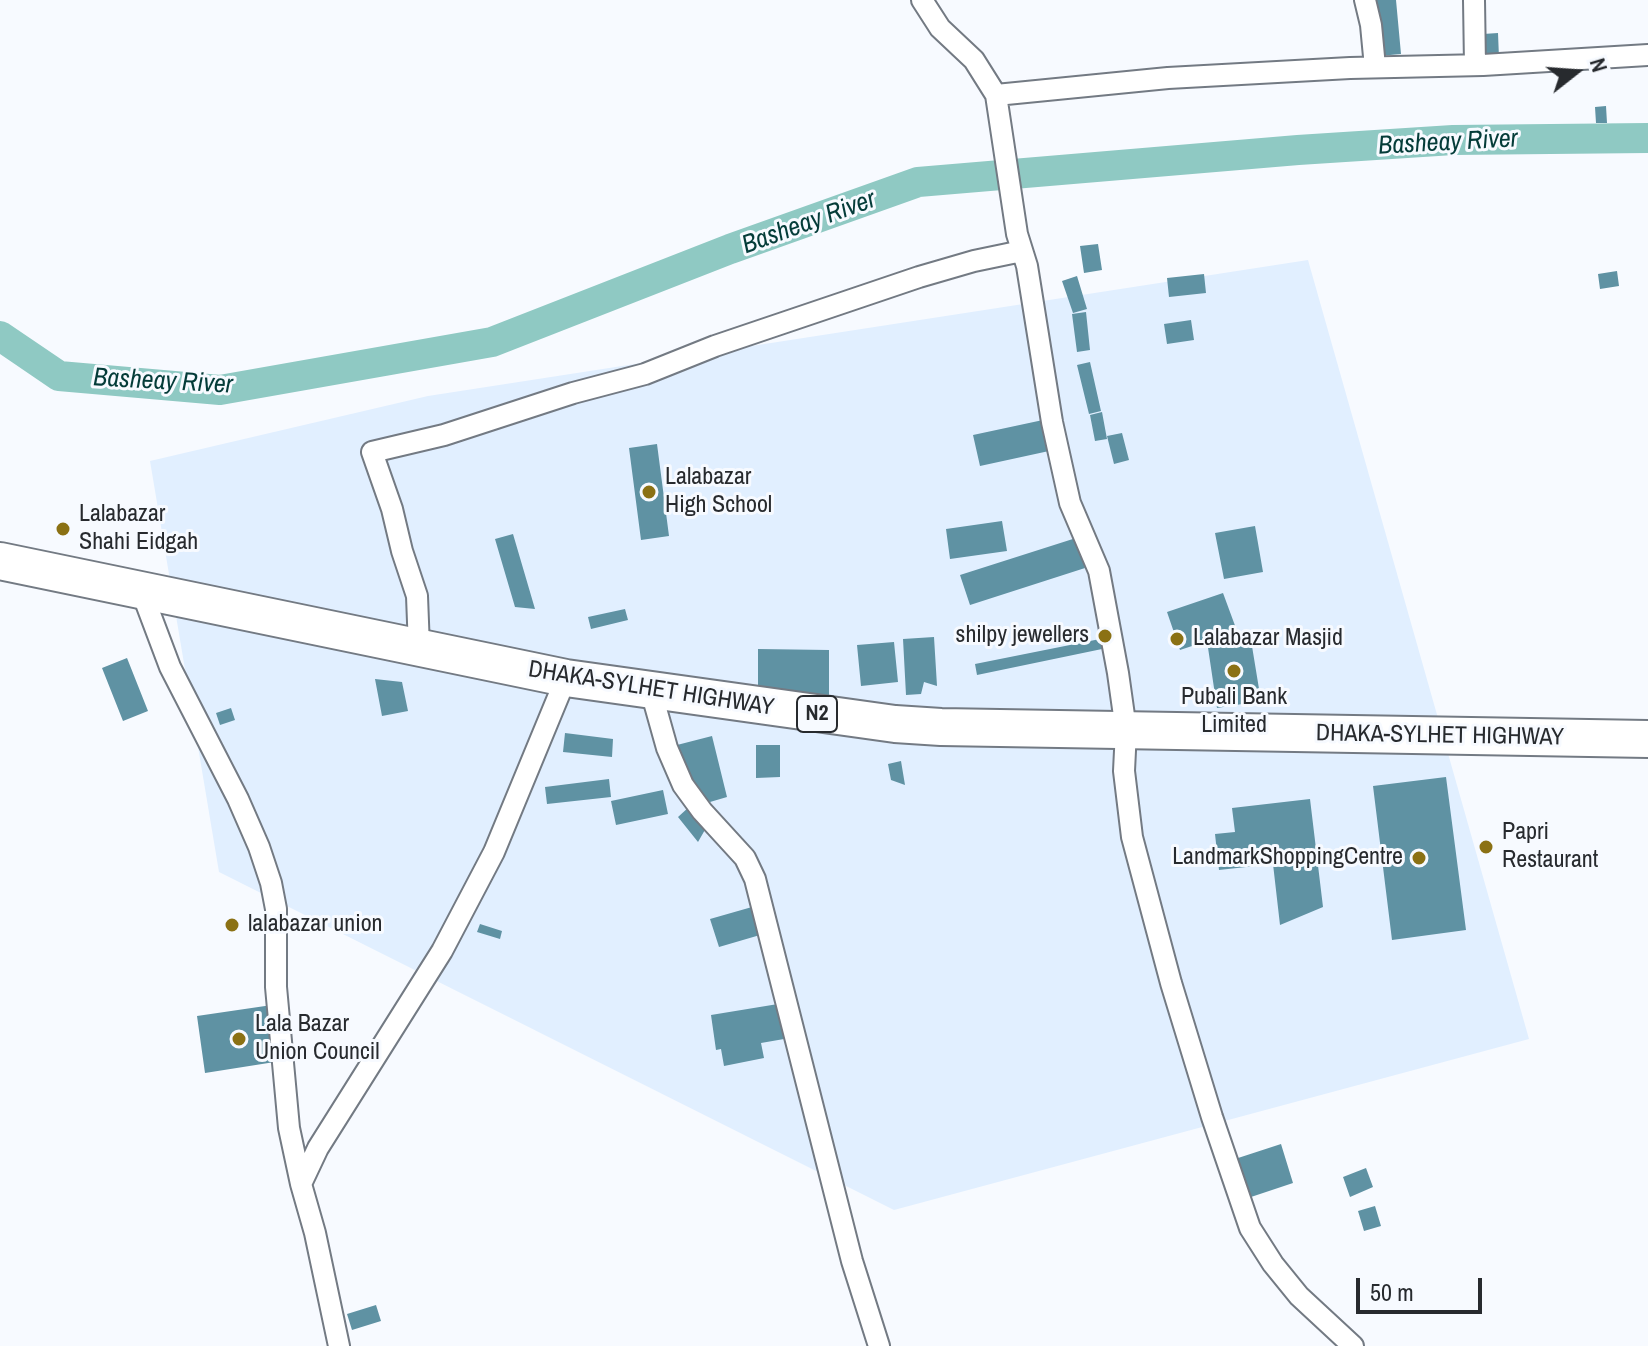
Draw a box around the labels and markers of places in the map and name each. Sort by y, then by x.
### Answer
place label: Lalabazar High School [665,464,772,520]
marker: Lalabazar High School [640,483,658,501]
place label: Lalabazar Shahi Eidgah [79,501,198,557]
marker: Lalabazar Shahi Eidgah [54,520,72,538]
place label: shilpy jewellers [956,622,1089,650]
place label: Lalabazar Masjid [1193,625,1343,653]
marker: shilpy jewellers [1096,627,1114,645]
marker: Lalabazar Masjid [1168,630,1186,648]
marker: Pubali Bank Limited [1225,662,1243,680]
place label: Pubali Bank Limited [1181,684,1287,740]
place label: Papri Restaurant [1502,819,1598,875]
marker: Papri Restaurant [1477,838,1495,856]
place label: LandmarkShoppingCentre [1172,844,1403,872]
marker: LandmarkShoppingCentre [1410,849,1428,867]
place label: lalabazar union [248,911,383,939]
marker: lalabazar union [223,916,241,934]
place label: Lala Bazar Union Council [255,1011,380,1067]
marker: Lala Bazar Union Council [230,1030,248,1048]

